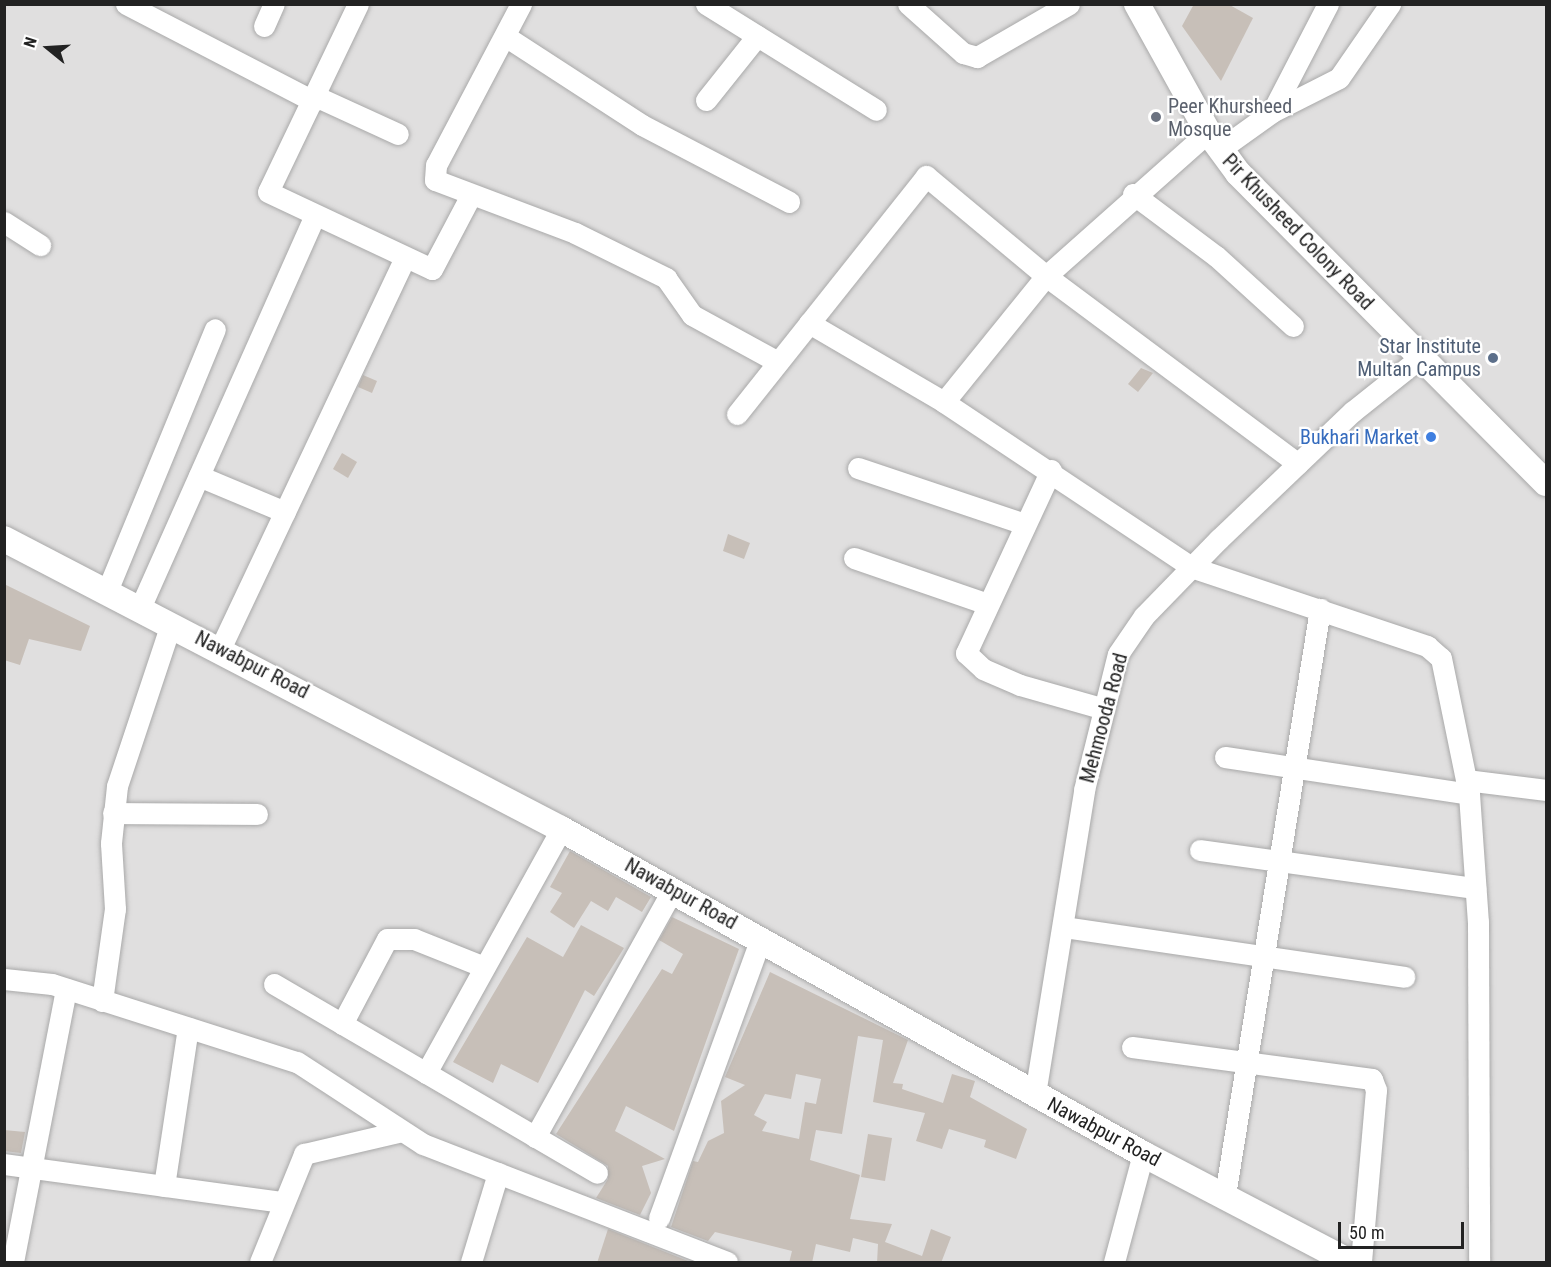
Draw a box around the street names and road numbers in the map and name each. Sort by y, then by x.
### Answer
street label: Pir Khusheed Colony Road [1217,149,1379,315]
street label: Nawabpur Road [191,626,313,704]
street label: Mehmooda Road [1075,650,1133,786]
street label: Nawabpur Road [621,853,741,935]
street label: Nawabpur Road [1043,1092,1165,1172]

